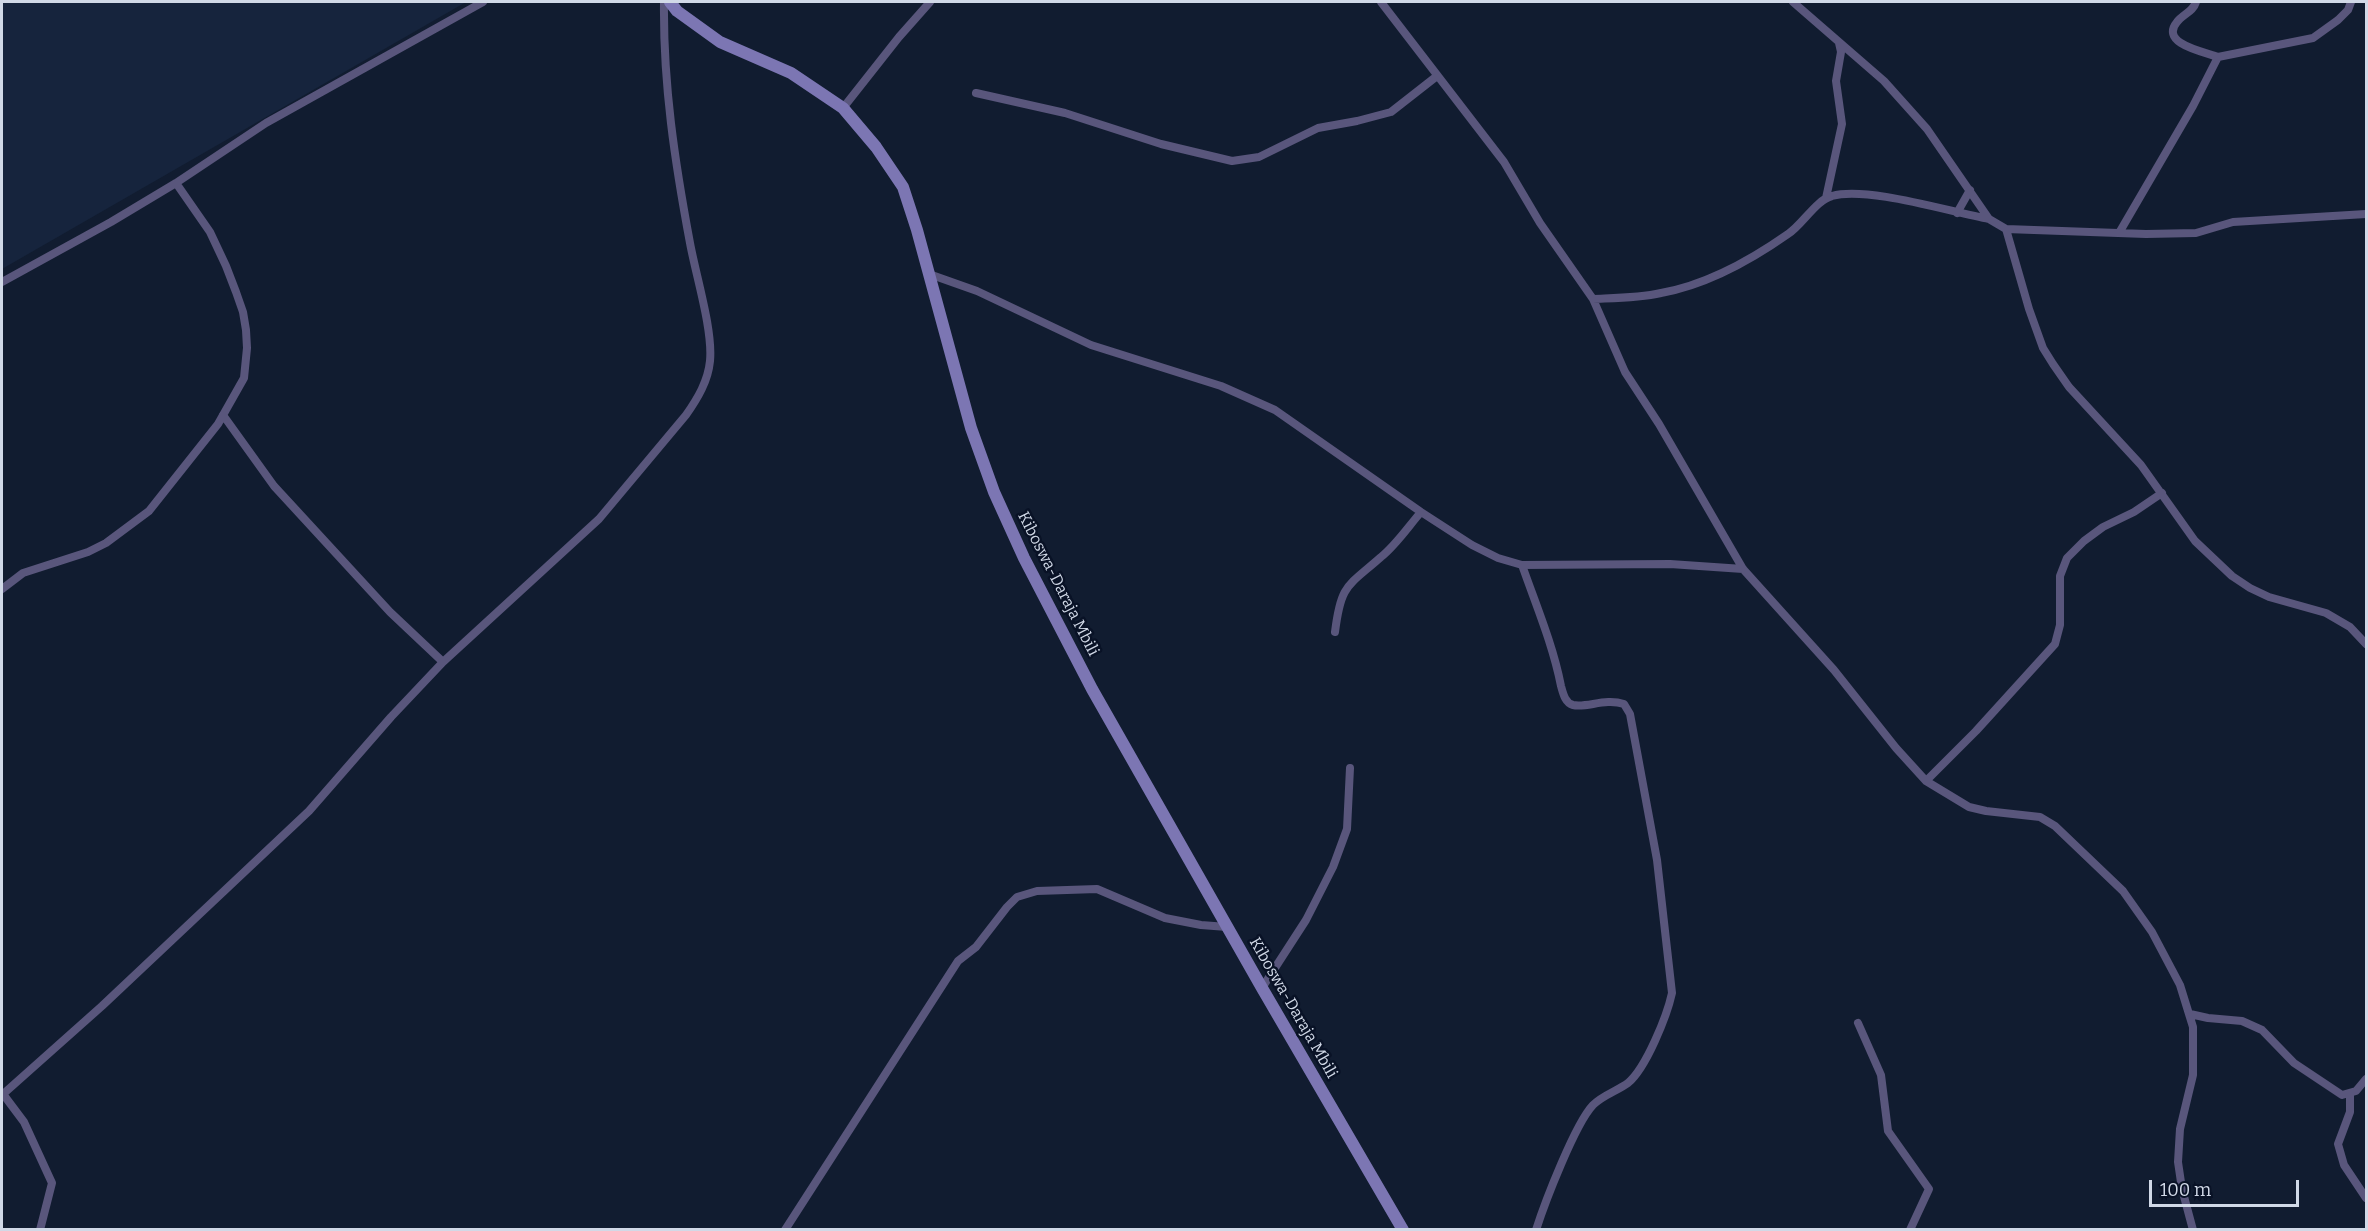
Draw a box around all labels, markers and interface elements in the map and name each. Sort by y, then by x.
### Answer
street label: Kiboswa-Daraja Mbili [1013,509,1103,659]
street label: Kiboswa-Daraja Mbili [1245,934,1341,1082]
scale bar [2152,1168,2302,1206]
text: 100 m [2160,1179,2211,1201]

